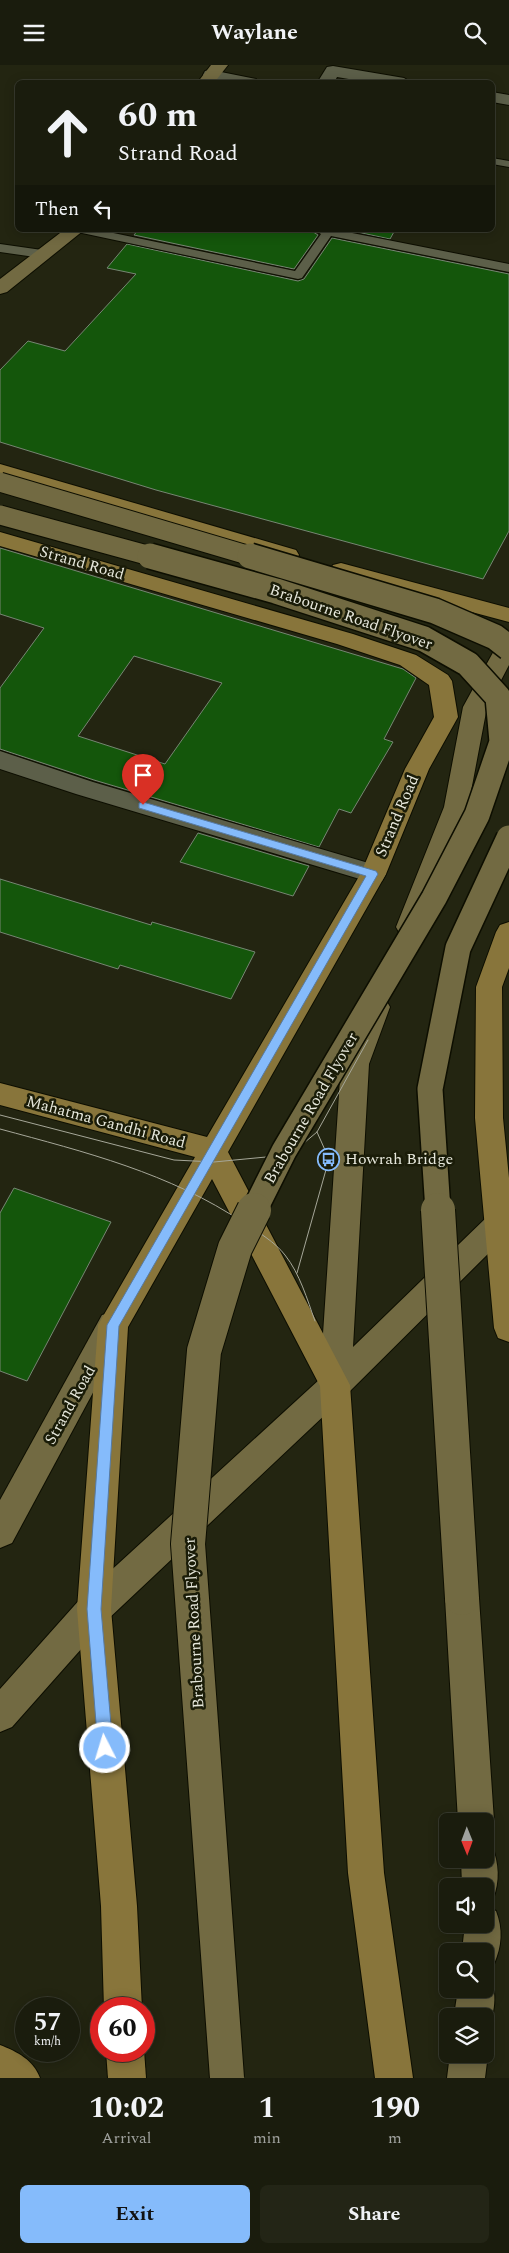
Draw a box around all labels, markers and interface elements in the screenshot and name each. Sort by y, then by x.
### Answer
text: Waylane [211,16,298,49]
icon: menu [20,19,48,47]
icon: search [461,19,489,47]
text: 60 m [118,89,198,142]
icon: ahead [35,100,100,165]
text: Strand Road [118,137,238,170]
text: Then [35,195,79,224]
icon: left [89,195,117,223]
street label: Strand Road [37,539,127,587]
street label: Brabourne Road Flyover [266,578,436,656]
pin [122,754,164,805]
icon: arrive [129,761,157,789]
street label: Strand Road [369,771,425,861]
street label: Brabourne Road Flyover [258,1028,364,1188]
street label: Mahatma Gandhi Road [24,1089,188,1155]
bus stop icon: Howrah Bridge [317,1147,341,1171]
place label: Howrah Bridge [345,1147,453,1171]
street label: Strand Road [38,1361,102,1449]
street label: Brabourne Road Flyover [178,1537,210,1709]
position arrow [78,1721,130,1773]
north arrow [439,1813,494,1867]
map controls [439,1813,494,2063]
button: sound [439,1878,494,1933]
button: search [439,1943,494,1998]
speed limit sign: 60 [90,1997,155,2062]
text: 57 [33,2004,62,2042]
button: layers [439,2008,494,2063]
text: km/h [34,2032,61,2051]
text: 10:02 [89,2085,164,2131]
text: 1 [258,2085,275,2131]
text: 190 [370,2085,420,2131]
text: Arrival [102,2126,151,2150]
text: min [253,2126,281,2150]
text: m [388,2126,402,2150]
button: Exit [20,2185,250,2243]
button: Share [260,2185,489,2243]

